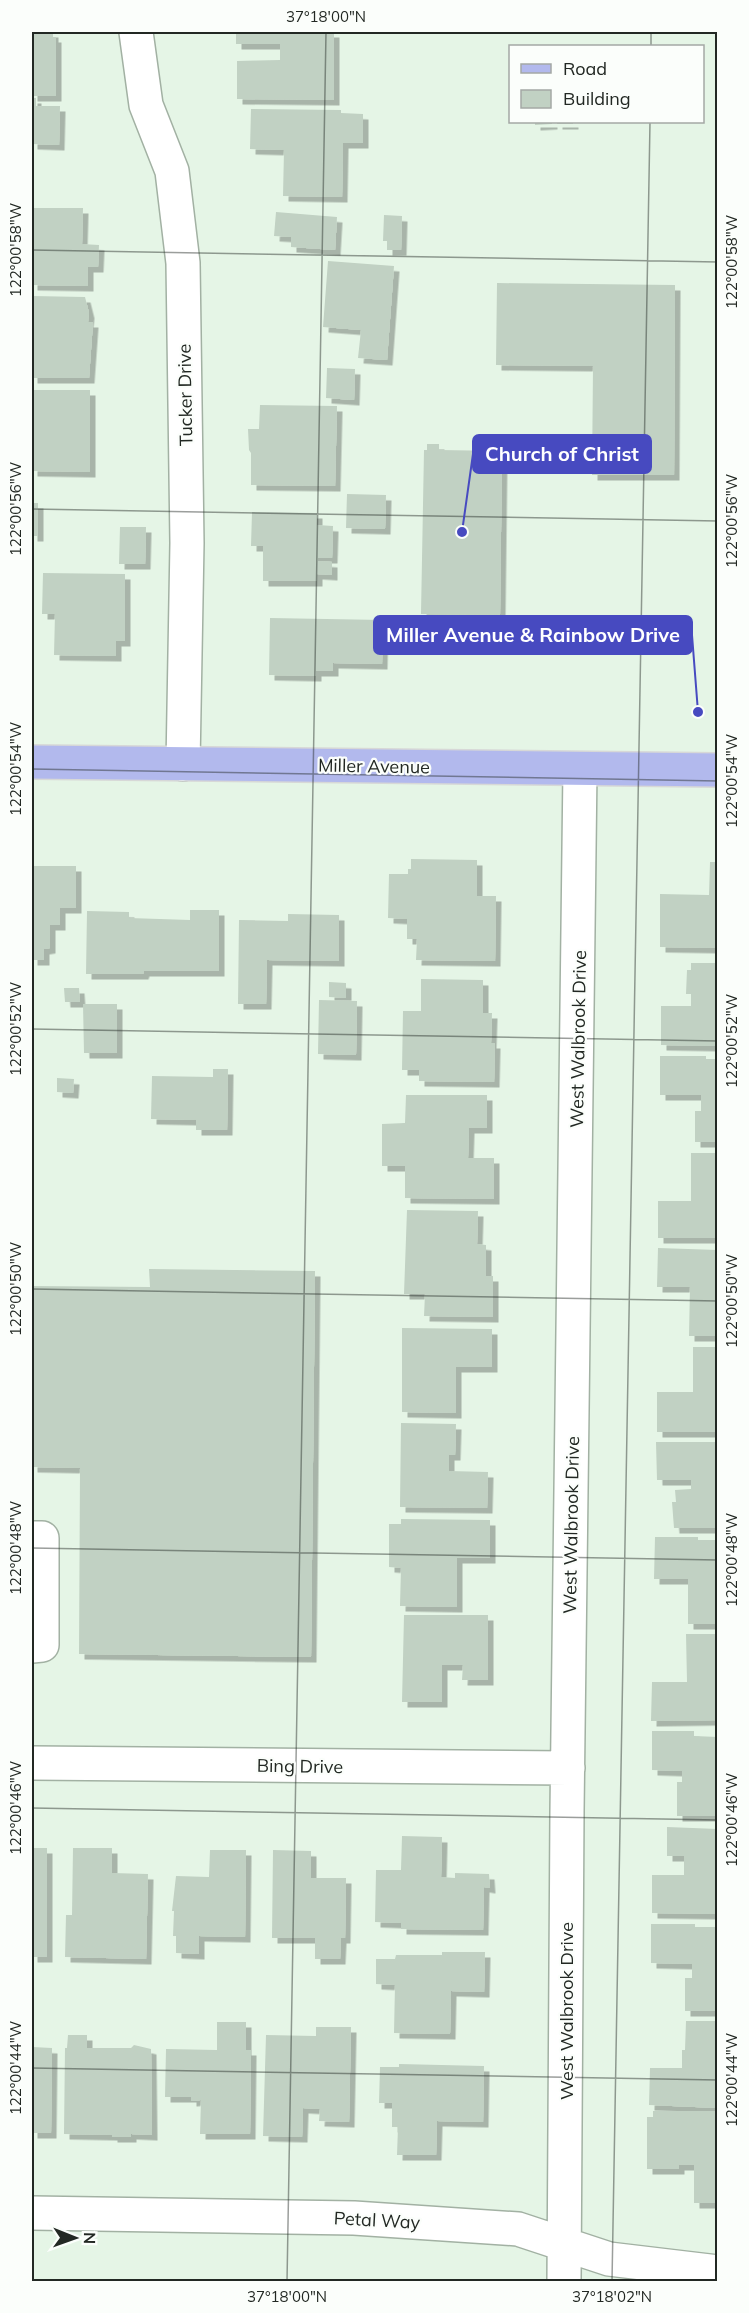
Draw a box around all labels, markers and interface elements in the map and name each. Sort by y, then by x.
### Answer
text: 37°18'00"N [286,7,366,26]
legend [509,45,704,123]
text: Road [563,57,607,80]
text: Building [563,87,631,110]
text: 122°00'58"W [6,202,25,297]
text: 122°00'58"W [722,214,741,309]
street label: Tucker Drive [173,344,197,446]
callout: Church of Christ [473,435,651,473]
text: Church of Christ [485,441,639,466]
text: 122°00'56"W [6,461,25,556]
text: 122°00'56"W [722,473,741,568]
callout: Miller Avenue & Rainbow Drive [374,616,692,654]
text: Miller Avenue & Rainbow Drive [386,622,680,647]
text: 122°00'54"W [6,721,25,816]
text: 122°00'54"W [722,733,741,828]
street label: Miller Avenue [318,754,430,778]
street label: West Walbrook Drive [565,950,591,1128]
text: 122°00'52"W [6,981,25,1076]
text: 122°00'52"W [722,993,741,1088]
text: 122°00'50"W [6,1241,25,1336]
text: 122°00'50"W [722,1253,741,1348]
street label: West Walbrook Drive [558,1436,584,1614]
text: 122°00'48"W [6,1500,25,1595]
text: 122°00'48"W [722,1512,741,1607]
street label: Bing Drive [257,1754,343,1778]
text: 122°00'46"W [6,1760,25,1855]
text: 122°00'46"W [722,1772,741,1867]
street label: West Walbrook Drive [555,1922,578,2100]
text: 122°00'44"W [6,2020,25,2115]
text: 122°00'44"W [722,2032,741,2127]
street label: Petal Way [333,2206,421,2234]
north arrow [45,2208,105,2268]
text: N [80,2232,100,2244]
text: 37°18'00"N [247,2287,327,2306]
text: 37°18'02"N [572,2287,652,2306]

